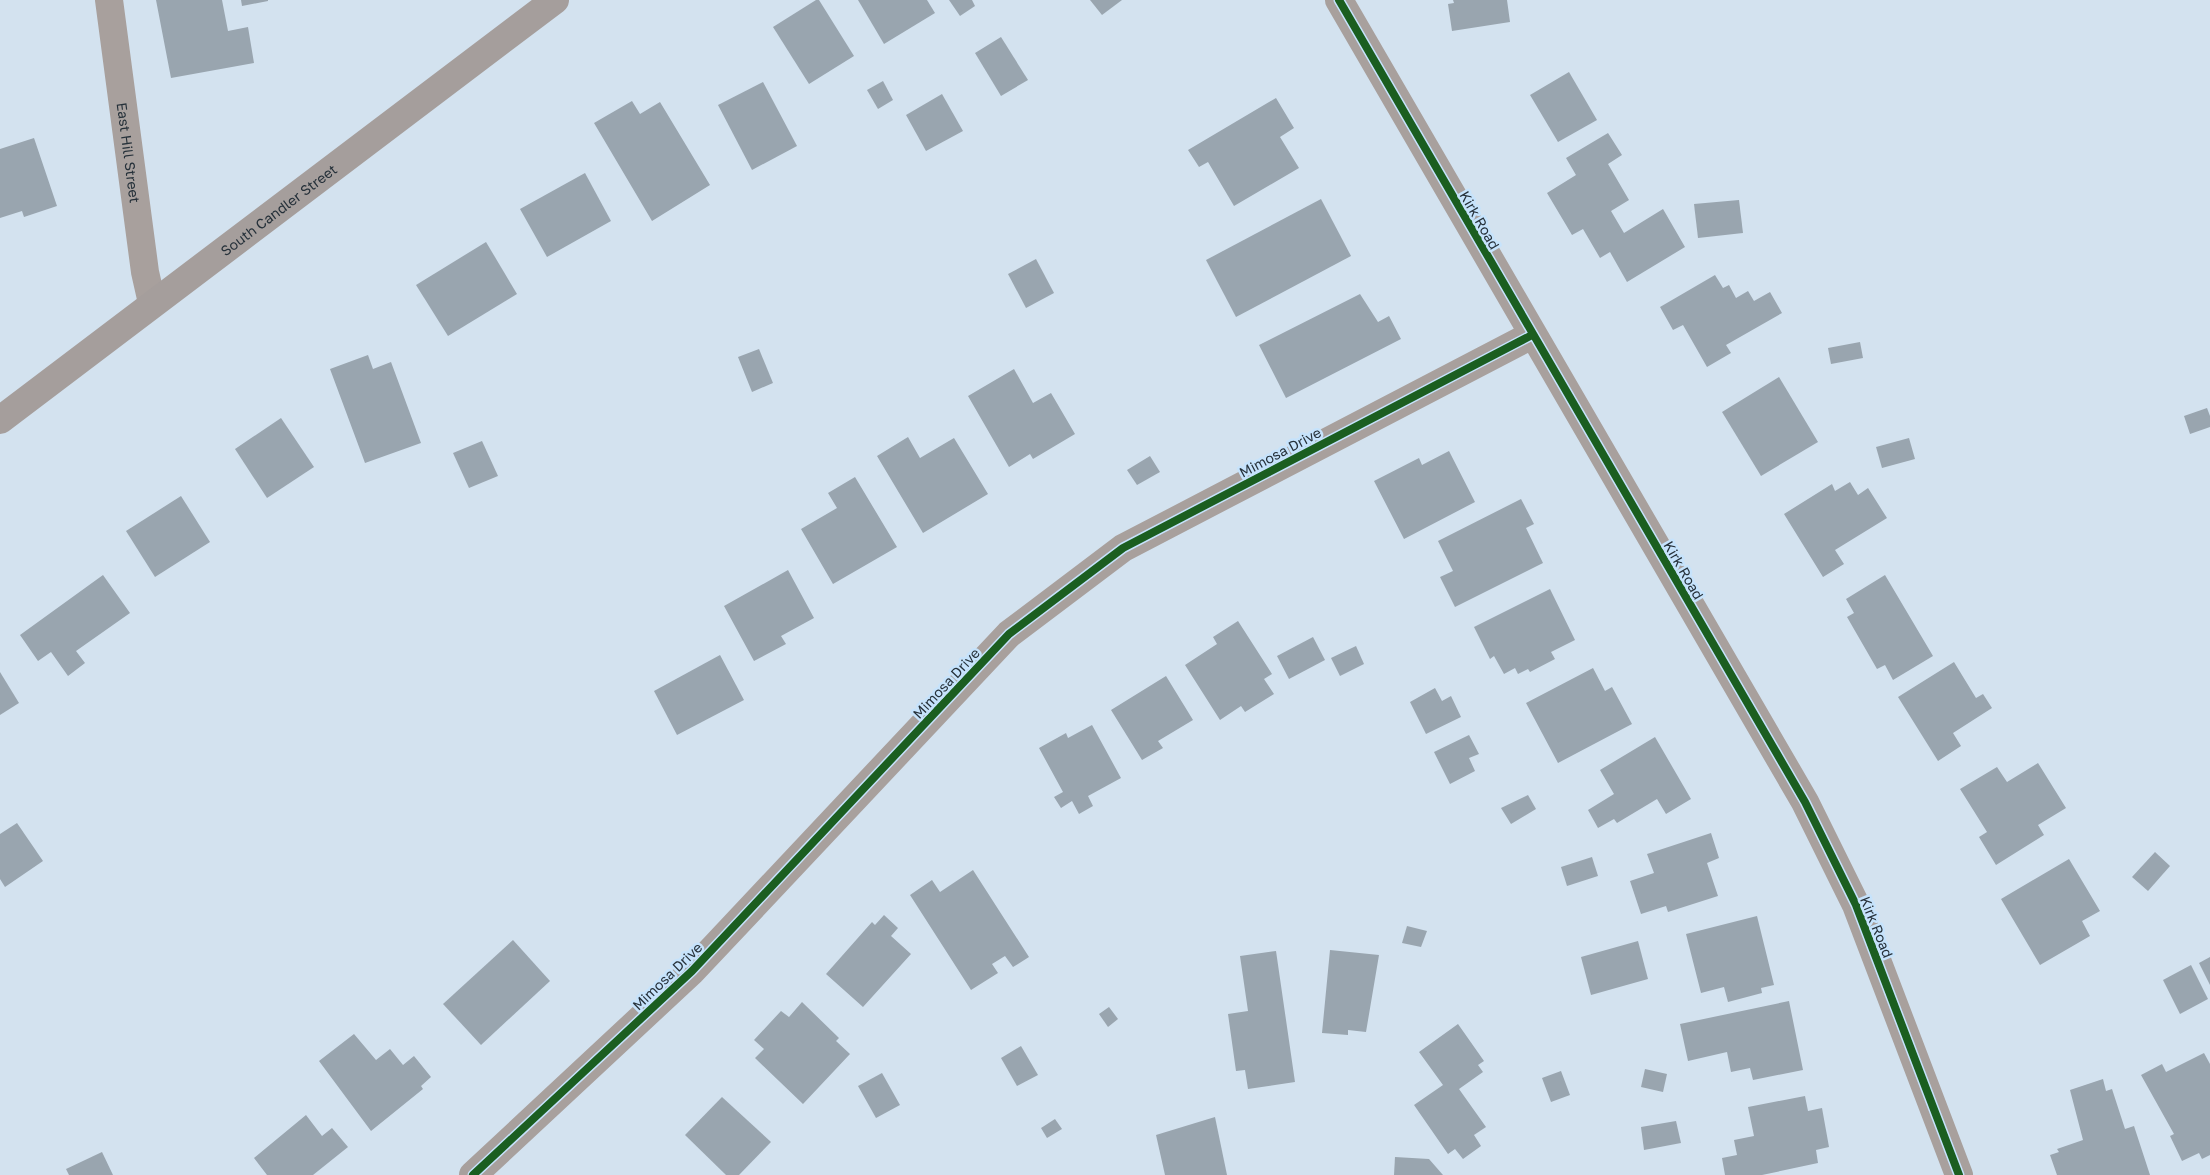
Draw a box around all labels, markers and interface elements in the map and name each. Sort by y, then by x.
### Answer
street label: East Hill Street [114,101,144,204]
street label: South Candler Street [217,160,340,259]
street label: Kirk Road [1456,188,1504,252]
street label: Mimosa Drive [1236,423,1324,481]
street label: Kirk Road [1660,538,1708,602]
street label: Mimosa Drive [909,644,983,722]
street label: Kirk Road [1857,894,1897,960]
street label: Mimosa Drive [629,939,705,1013]

